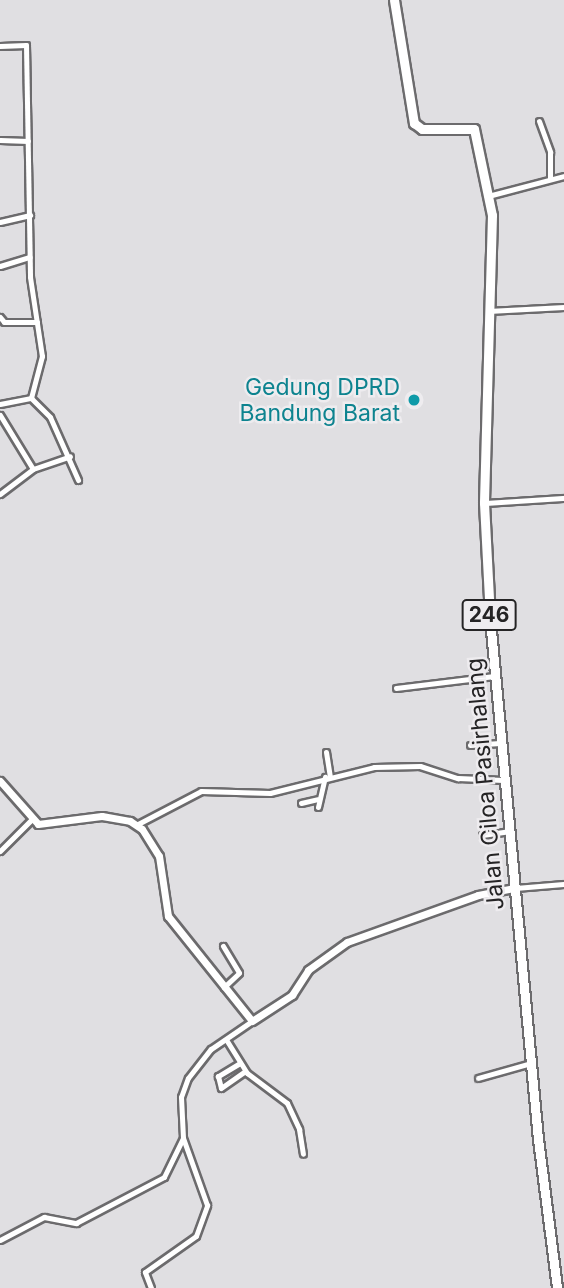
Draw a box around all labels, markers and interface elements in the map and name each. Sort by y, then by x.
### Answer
place label: Gedung DPRD Bandung Barat [240,373,400,427]
marker: Gedung DPRD Bandung Barat [406,392,422,408]
road number: 246 [461,598,517,632]
street label: Jalan Ciloa Pasirhalang [460,657,510,911]

